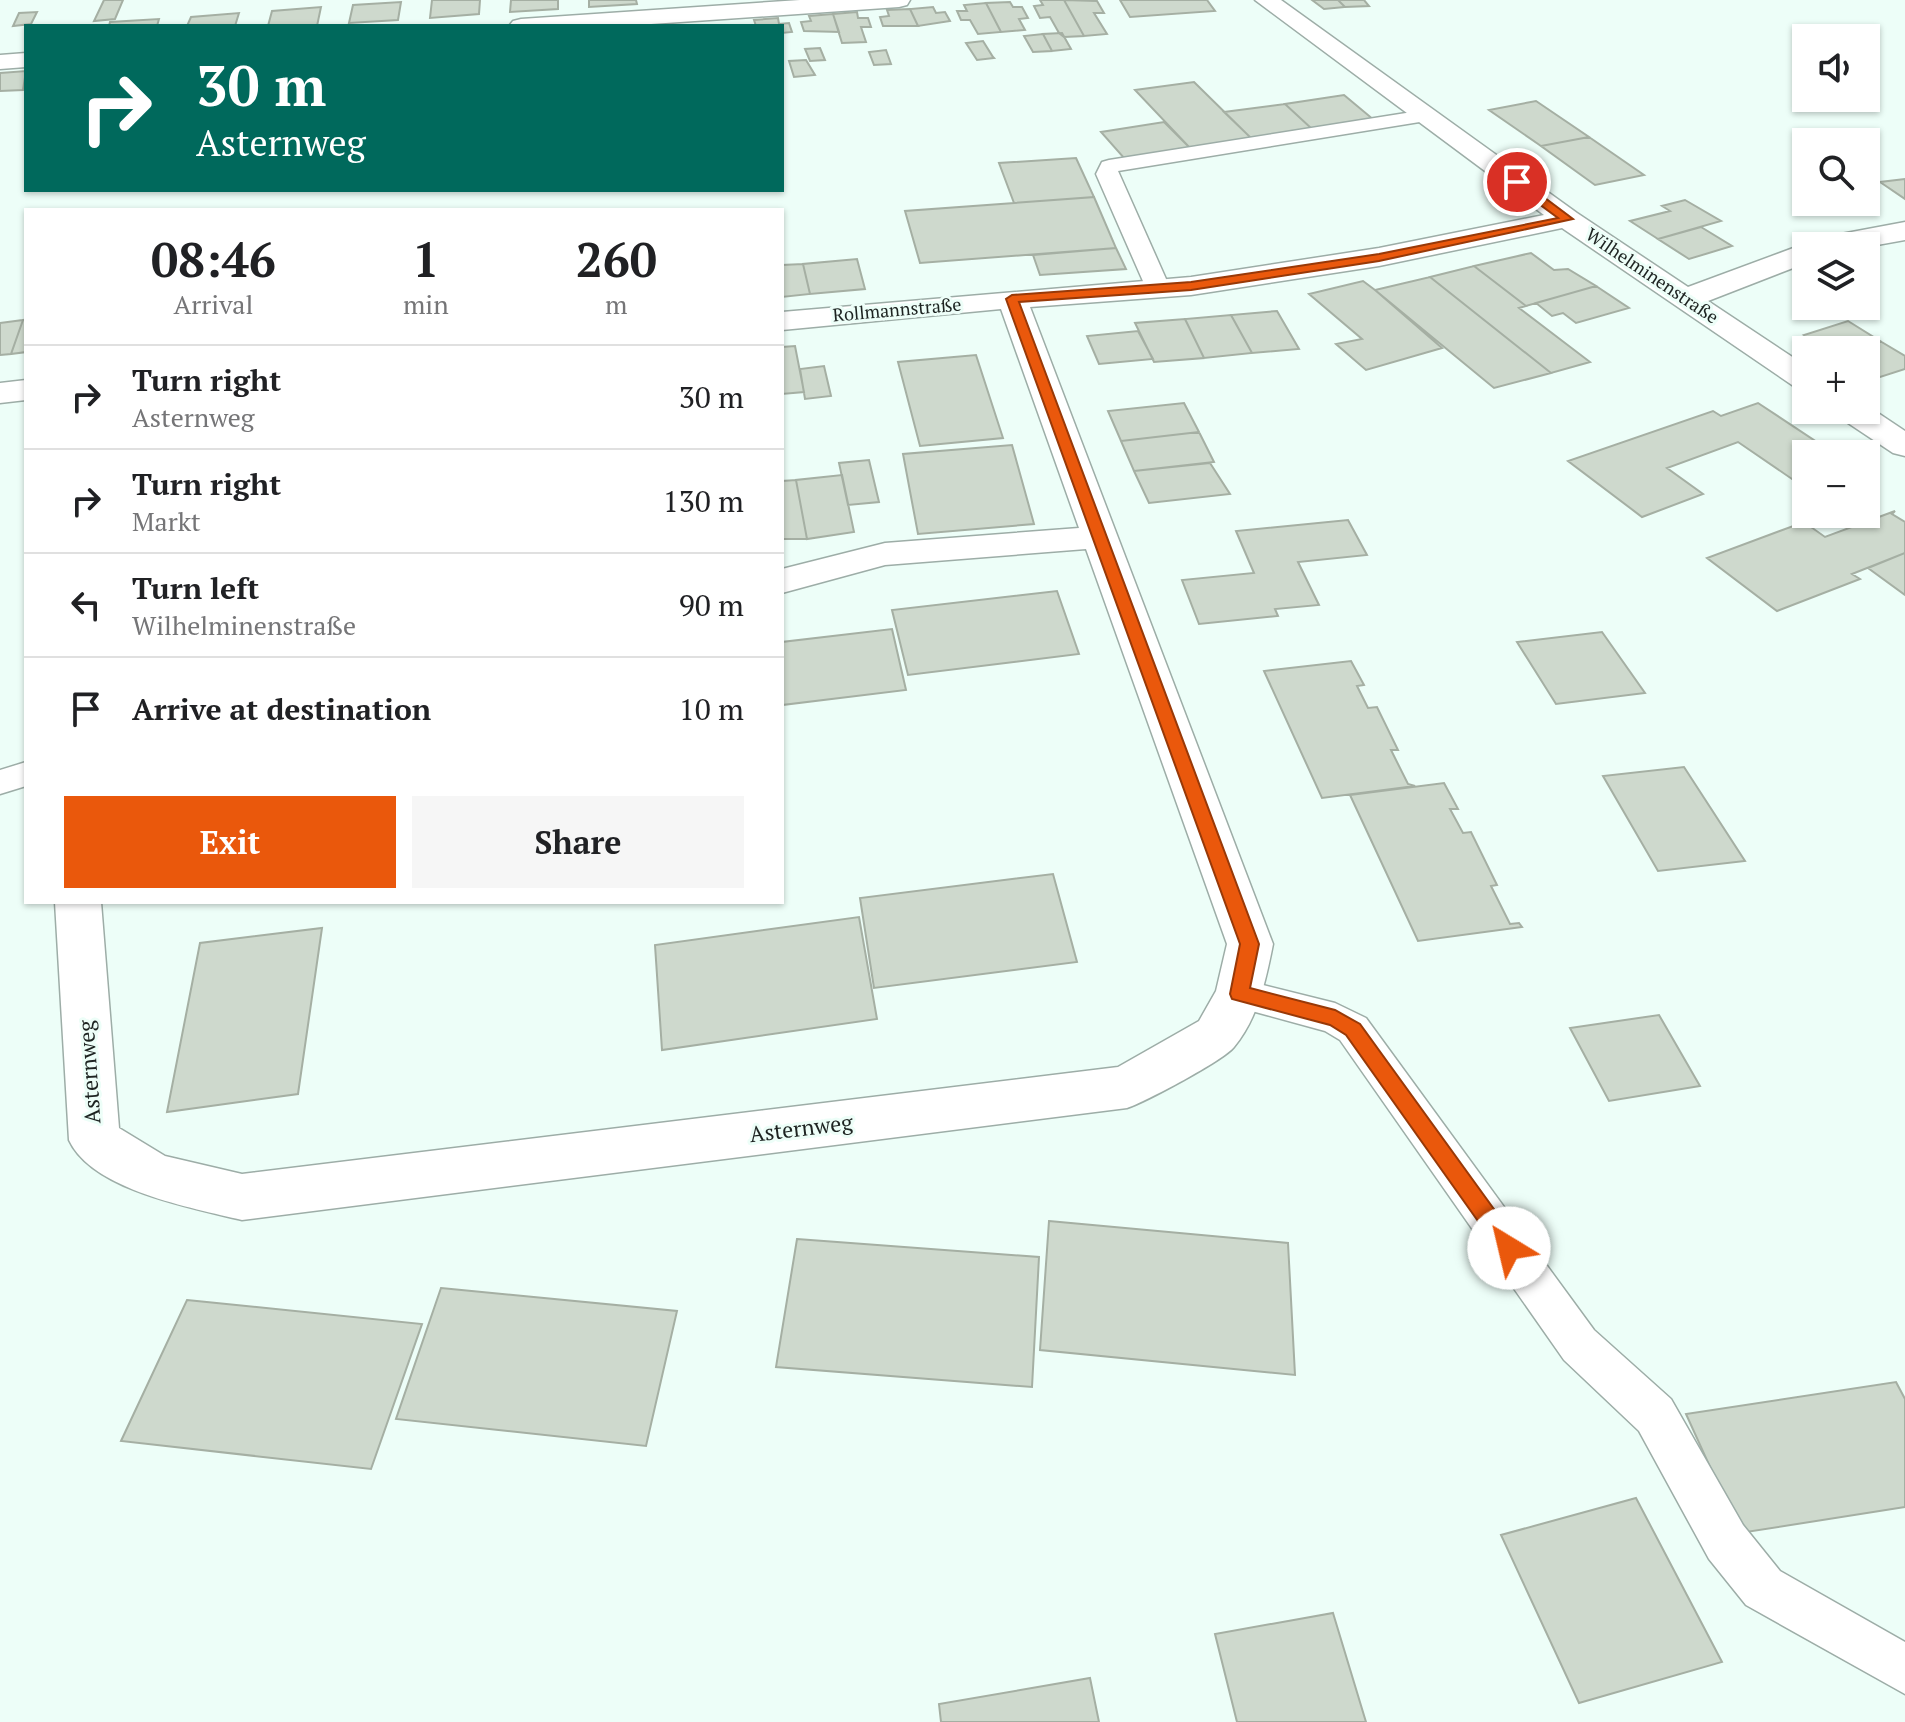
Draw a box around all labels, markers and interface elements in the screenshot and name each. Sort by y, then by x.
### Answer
map controls [1792,24,1880,528]
button: sound [1792,24,1880,112]
text: 30 m [196,48,326,122]
icon: right [64,56,168,160]
text: Asternweg [196,119,366,166]
button: search [1792,128,1880,216]
pin [1483,148,1551,216]
icon: arrive [1495,160,1539,204]
street label: Wilhelminenstraße [1582,222,1724,328]
text: 08:46 [151,227,276,291]
text: 1 [412,227,439,291]
text: 260 [576,227,657,291]
button: layers [1792,232,1880,320]
text: Arrival [174,287,253,321]
text: min [403,287,449,321]
text: m [605,287,628,321]
street label: Rollmannstraße [832,291,962,327]
button: + [1792,336,1880,424]
text: Turn right [132,360,281,400]
icon: right [64,375,108,419]
text: 30 m [679,377,744,417]
text: Asternweg [132,400,255,434]
button: − [1792,440,1880,528]
text: Turn right [132,464,281,504]
icon: right [64,479,108,523]
text: 130 m [663,481,744,521]
text: Markt [132,504,201,538]
text: Turn left [132,568,259,608]
icon: left [64,583,108,627]
text: 90 m [679,585,744,625]
text: Wilhelminenstraße [132,608,356,642]
icon: arrive [64,687,108,731]
text: Arrive at destination [132,689,431,729]
text: 10 m [679,689,744,729]
button: Exit [64,796,396,888]
button: Share [412,796,744,888]
street label: Asternweg [70,1019,107,1125]
street label: Asternweg [748,1107,855,1148]
position arrow [1467,1206,1551,1290]

